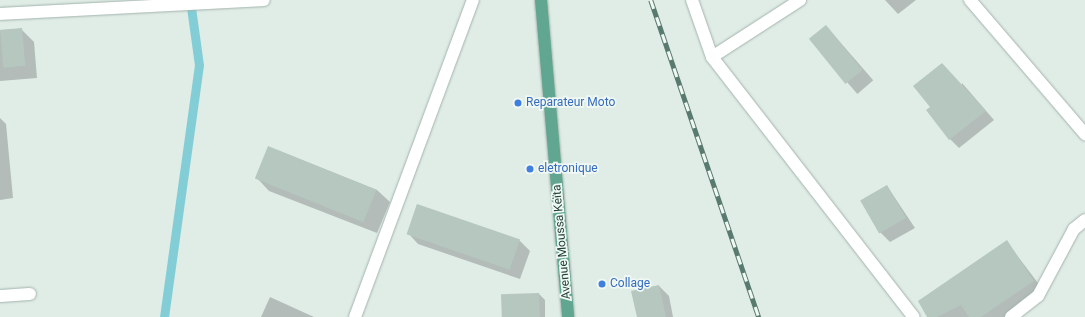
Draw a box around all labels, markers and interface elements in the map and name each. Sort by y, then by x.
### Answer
place label: Reparateur Moto [526,96,615,110]
marker: Reparateur Moto [513,98,523,108]
place label: eletronique [538,162,598,176]
marker: eletronique [525,164,535,174]
street label: Avenue Moussa Keïta [550,184,574,300]
place label: Collage [610,277,650,291]
marker: Collage [597,279,607,289]

